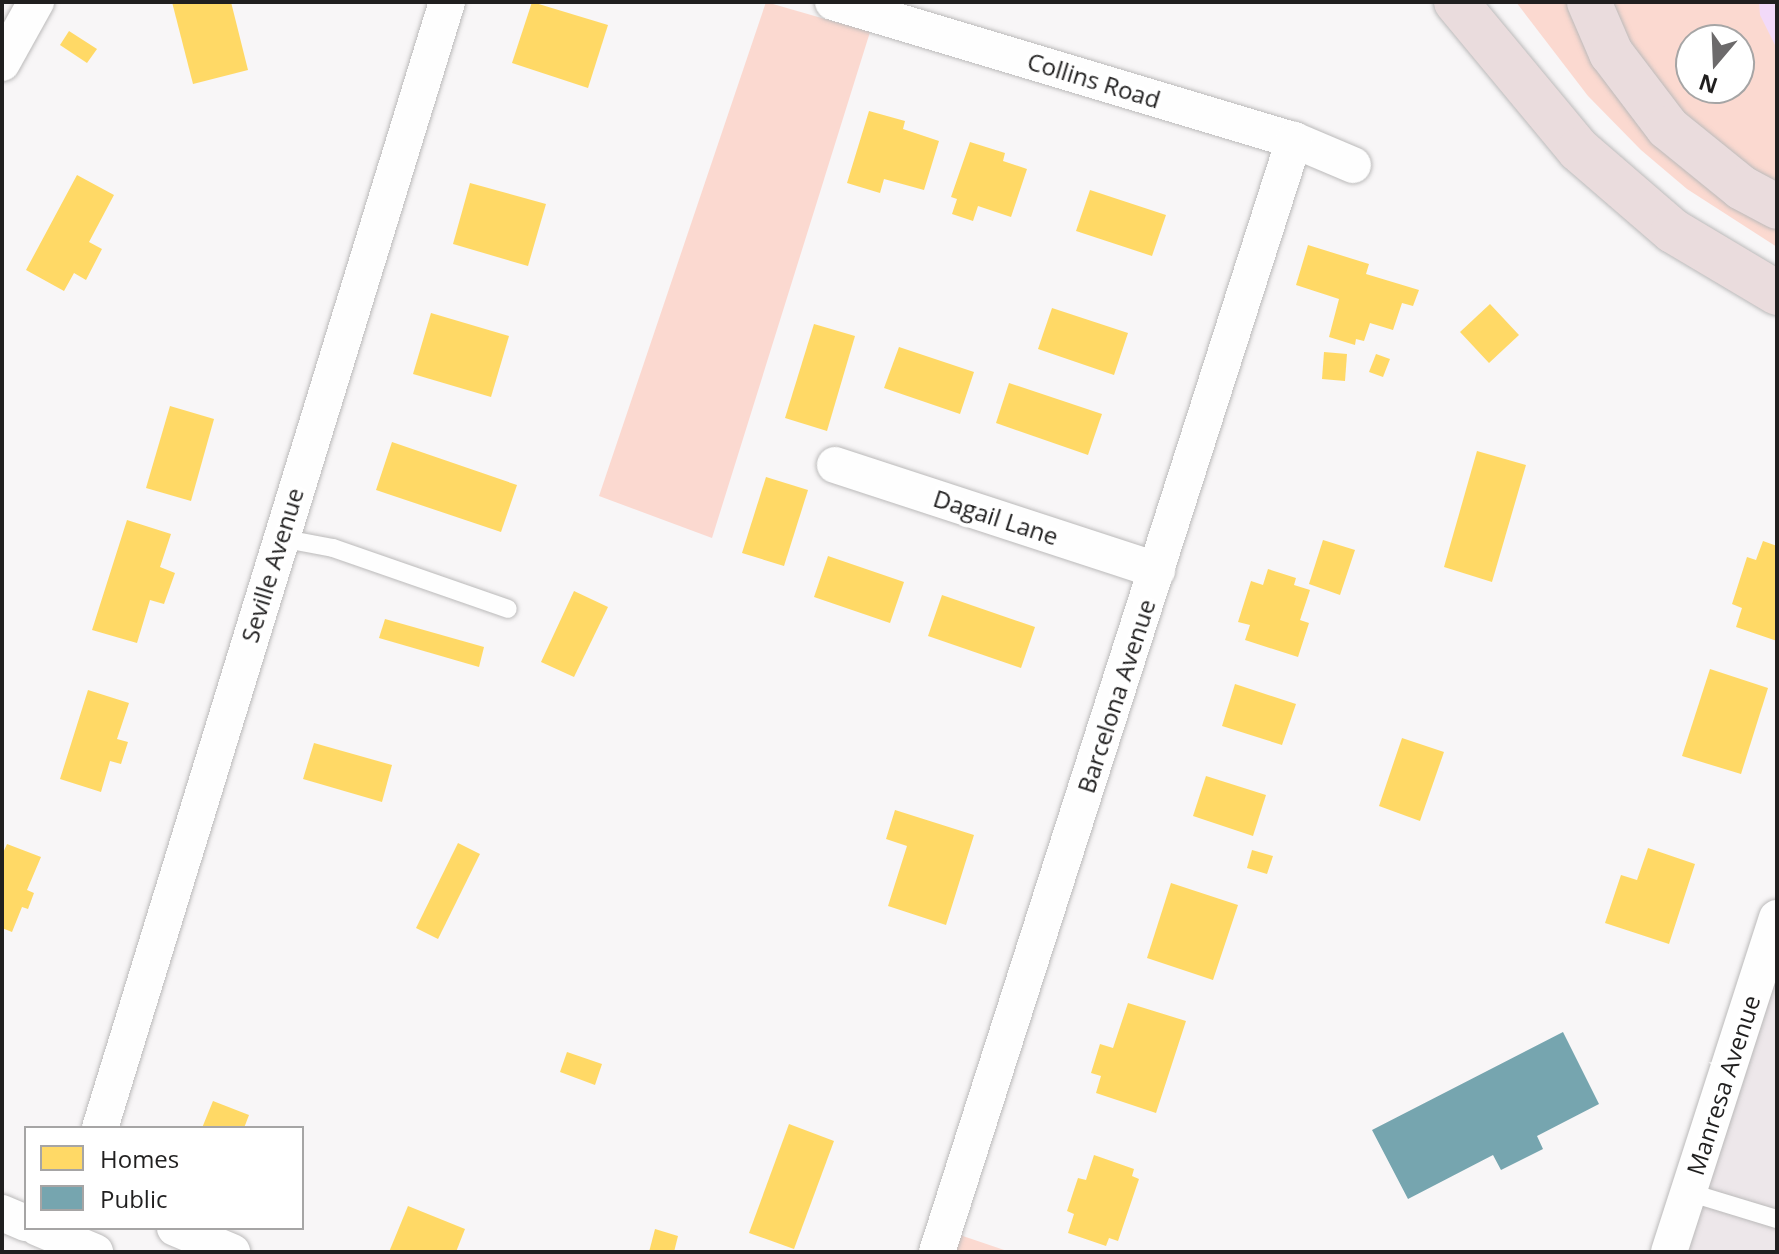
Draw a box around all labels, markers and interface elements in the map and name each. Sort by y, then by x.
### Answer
north arrow [1675,24,1755,104]
street label: Collins Road [1024,46,1164,114]
text: N [1695,68,1721,102]
street label: Dagail Lane [930,483,1062,551]
street label: Seville Avenue [235,484,309,646]
street label: Barcelona Avenue [1071,596,1161,796]
street label: Manresa Avenue [1680,991,1766,1179]
legend [24,1126,304,1230]
text: Homes [100,1142,179,1175]
text: Public [100,1182,167,1215]

